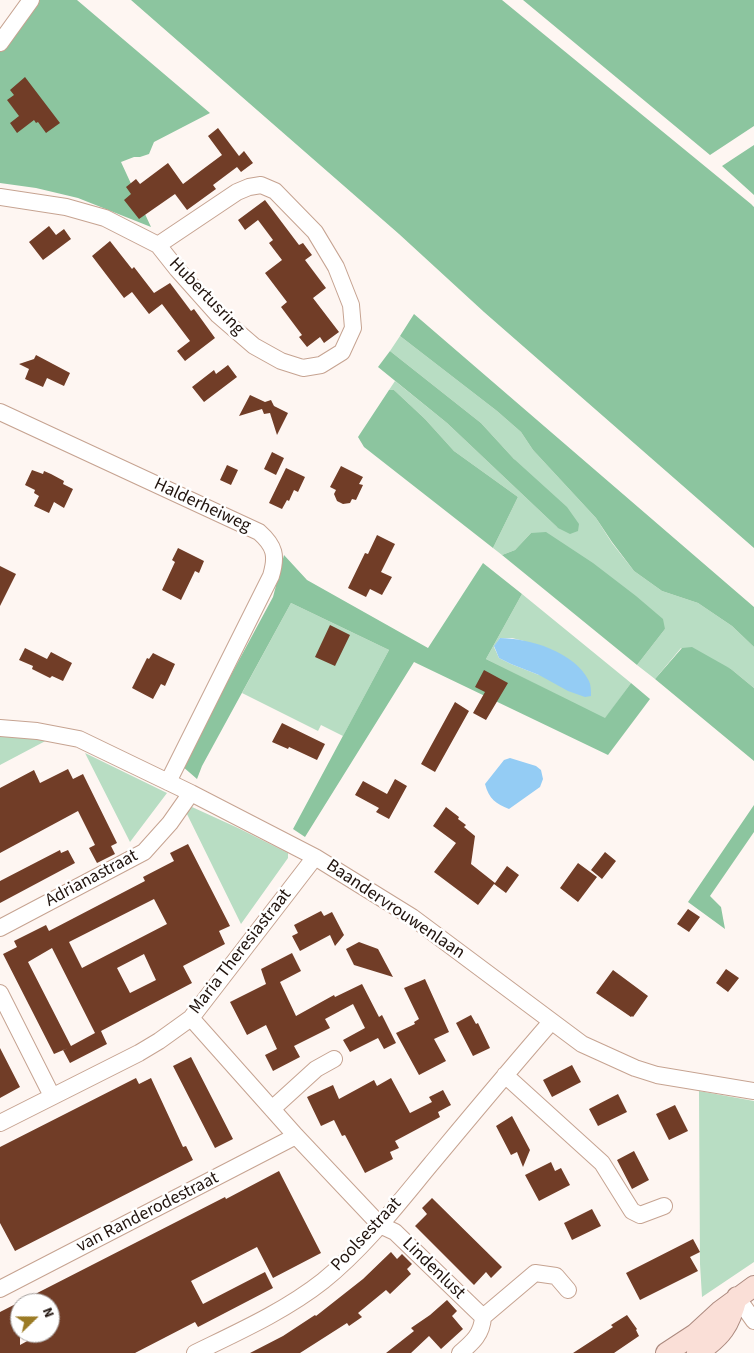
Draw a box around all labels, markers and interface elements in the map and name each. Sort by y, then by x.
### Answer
street label: Hubertusring [164,254,248,340]
street label: Halderheiweg [150,474,254,538]
street label: Adrianastraat [42,846,142,912]
street label: Baandervrouwenlaan [322,856,468,964]
street label: Maria Theresiastraat [185,885,297,1019]
street label: van Randerodestraat [73,1168,223,1258]
street label: Poolsestraat [327,1193,407,1277]
street label: Lindenlust [397,1234,469,1304]
north arrow [10,1293,60,1343]
text: N [37,1305,59,1321]

